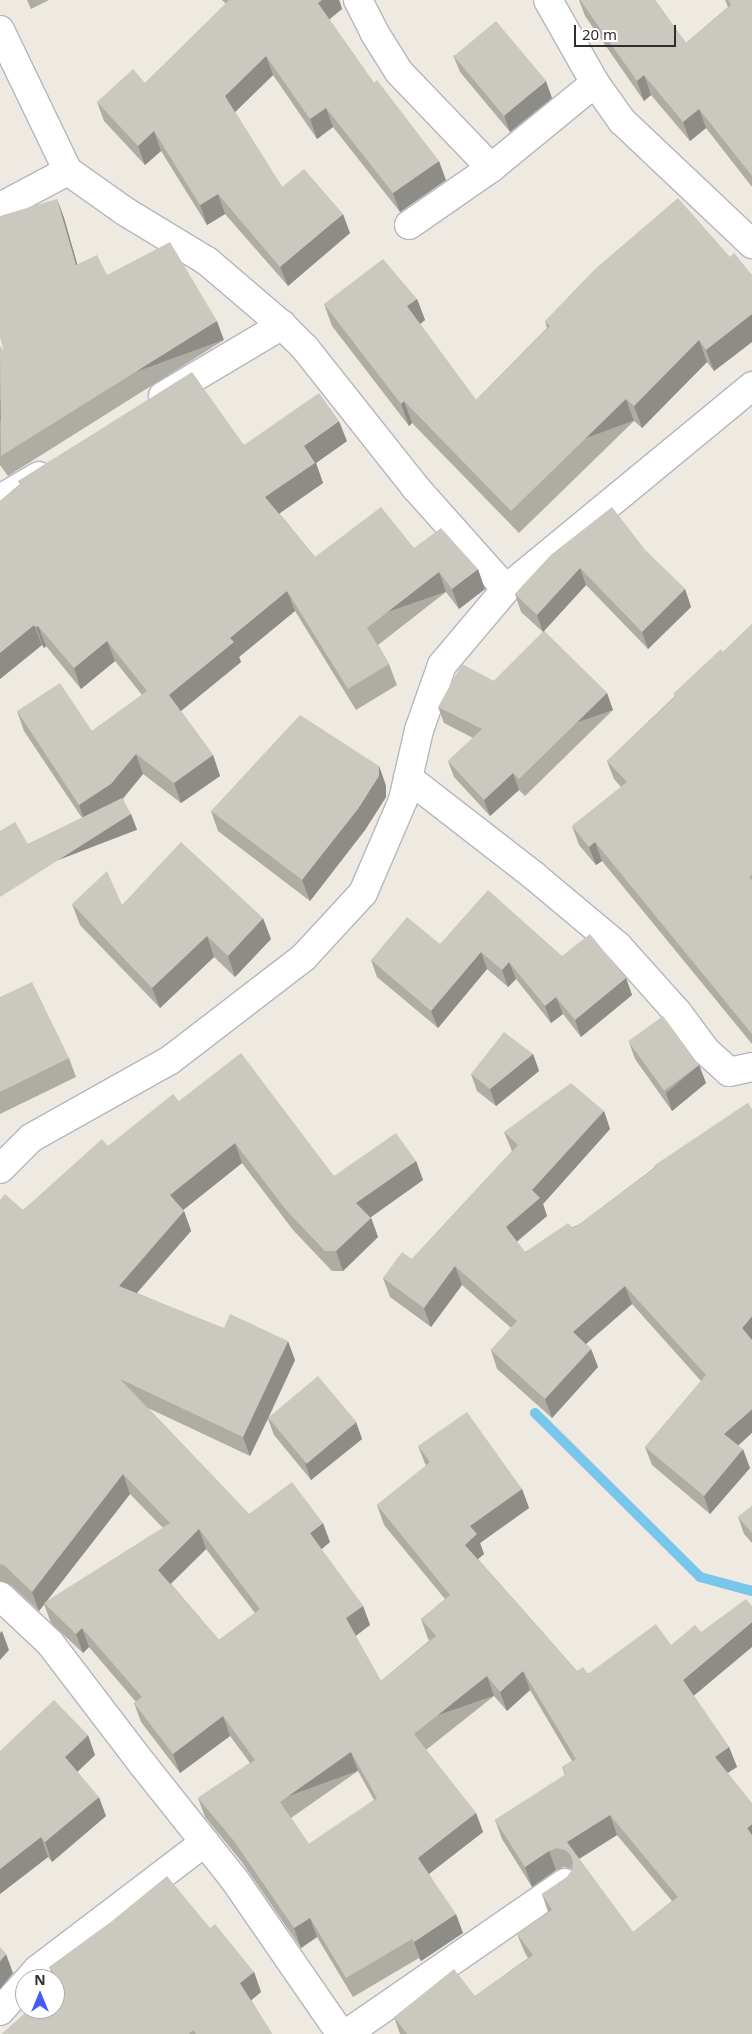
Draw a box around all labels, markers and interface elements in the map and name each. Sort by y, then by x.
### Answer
scale bar [577,15,680,47]
text: 20 m [582,24,617,44]
north arrow [15,1969,65,2019]
text: N [34,1970,46,1989]

